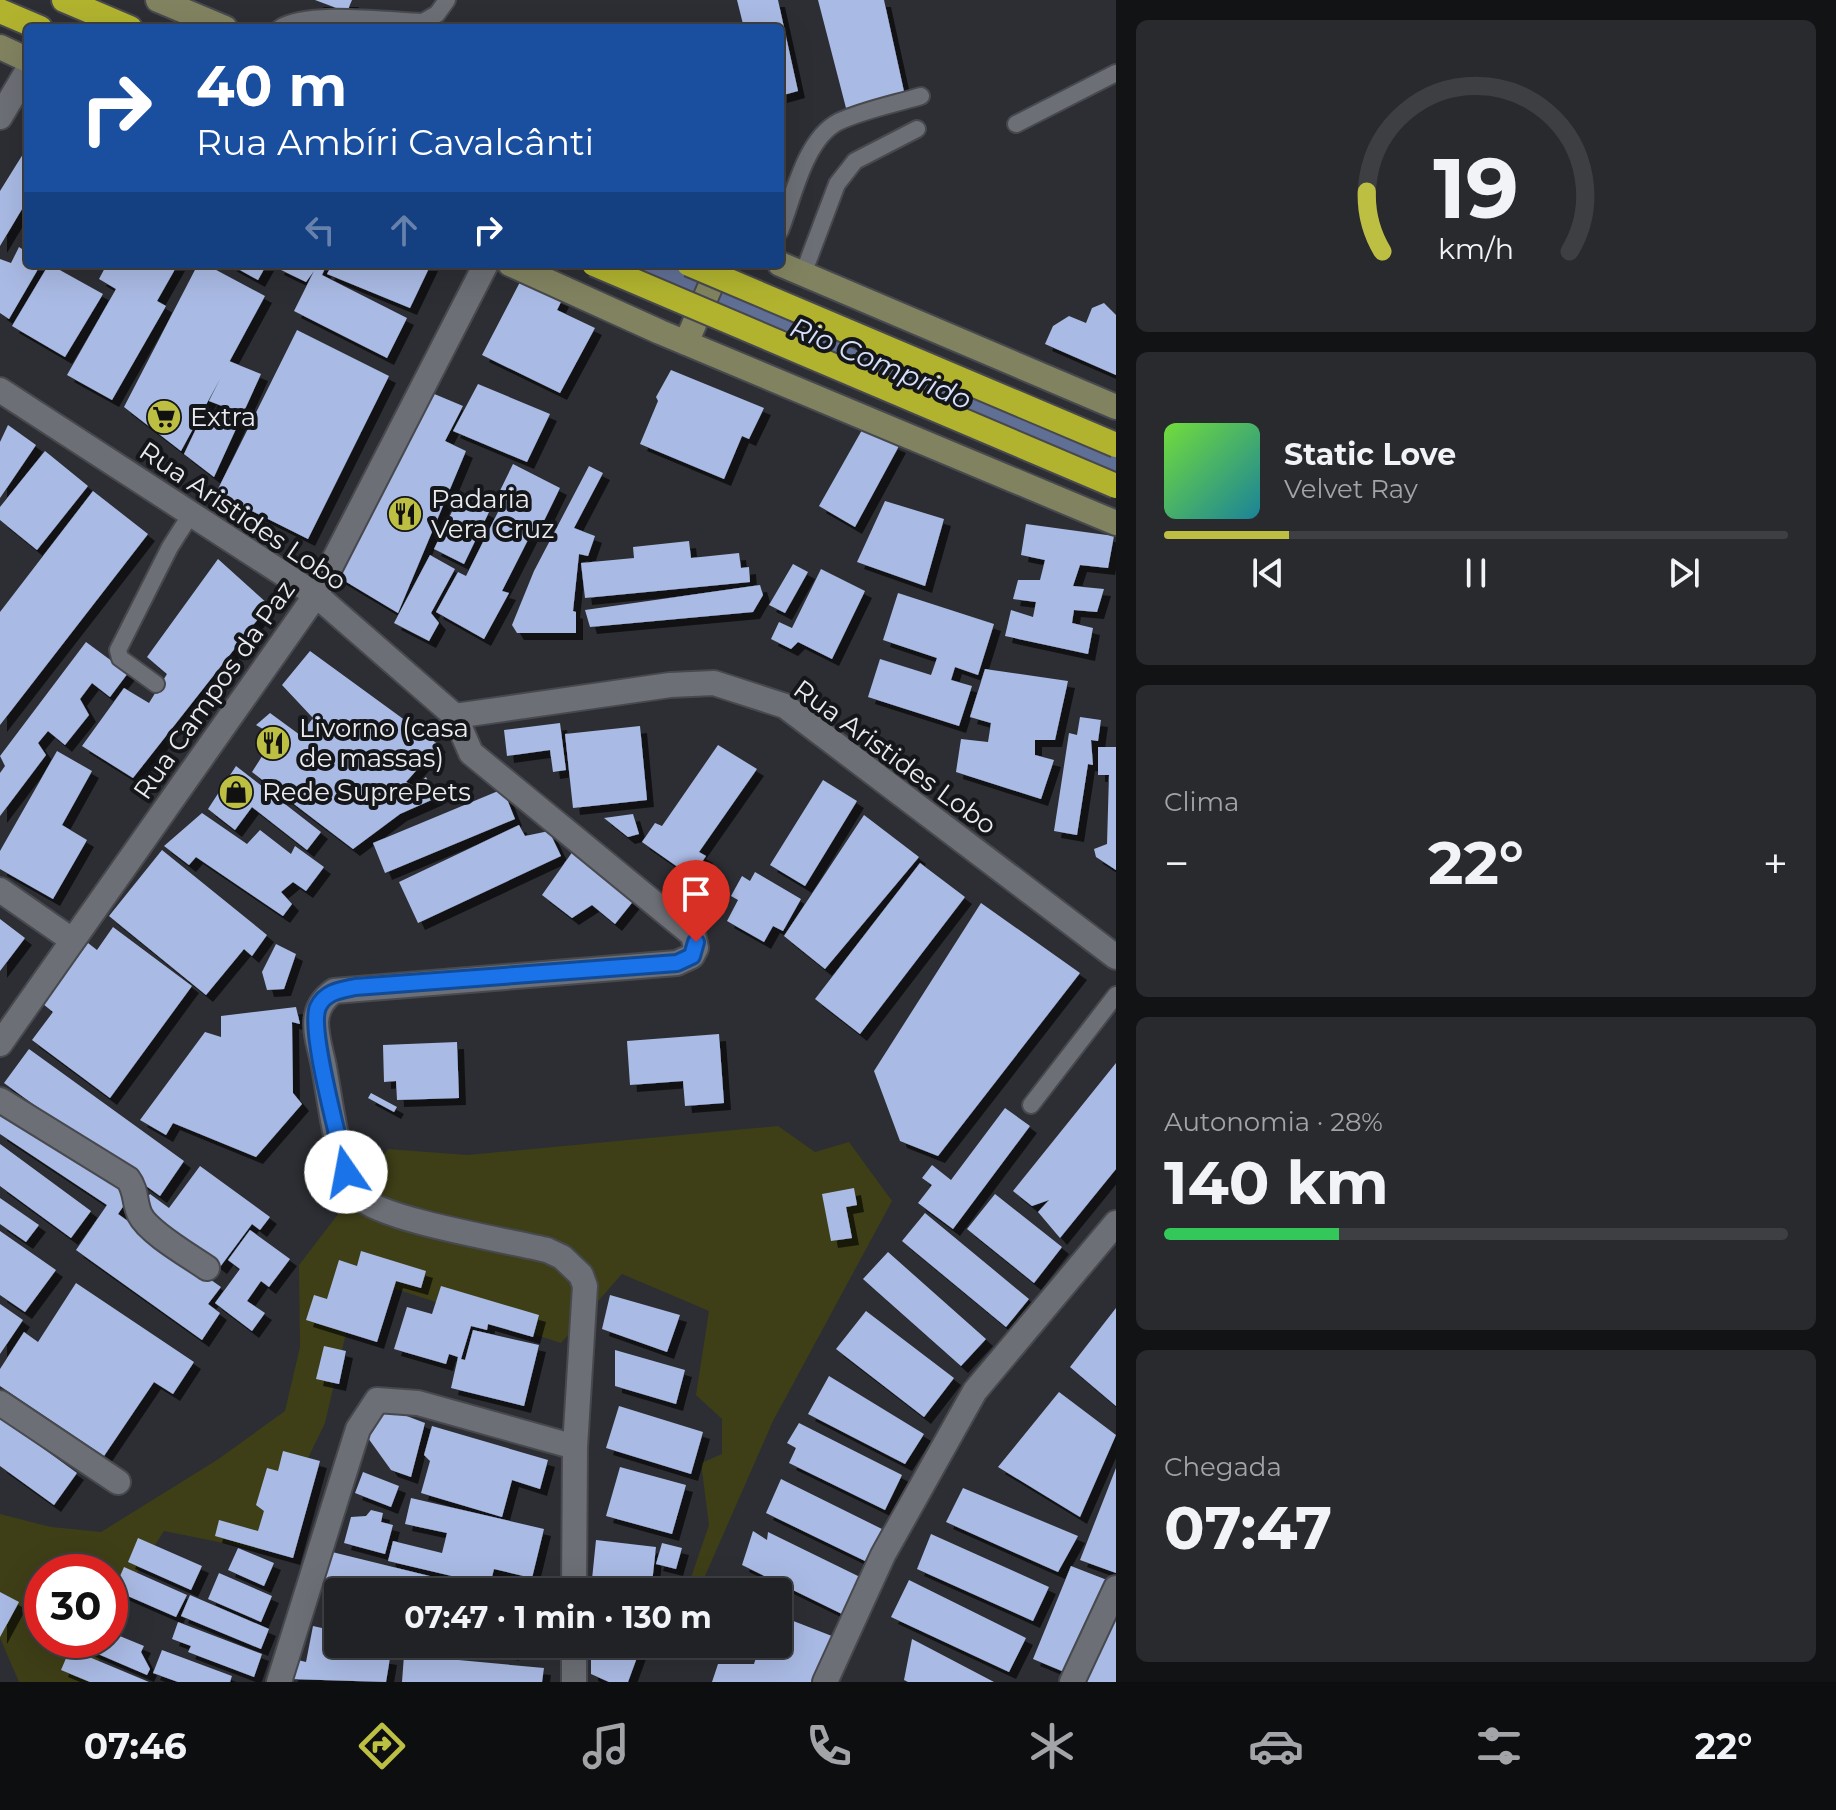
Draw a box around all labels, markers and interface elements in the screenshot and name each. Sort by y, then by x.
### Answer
text: 40 m [196,52,347,120]
icon: right [64,56,168,160]
text: Rua Ambíri Cavalcânti [196,120,594,164]
text: 19 [1433,137,1519,239]
icon: left [298,208,342,252]
icon: ahead [382,208,426,252]
icon: right [466,208,510,252]
text: km/h [1438,231,1514,266]
water label: Rio Comprido [785,310,977,416]
supermarket icon: Extra [145,398,183,436]
place label: Extra [190,401,256,433]
street label: Rua Aristides Lobo [133,435,353,597]
text: Static Love [1284,436,1456,473]
text: Velvet Ray [1284,473,1418,505]
place label: Padaria Vera Cruz [431,483,555,545]
restaurant icon: Padaria Vera Cruz [386,495,424,533]
icon: previous [1246,551,1290,595]
icon: pause [1454,551,1498,595]
icon: next [1662,551,1706,595]
street label: Rua Campos da Paz [126,574,302,806]
street label: Rua Aristides Lobo [787,673,1003,841]
place label: Livorno (casa de massas) [299,712,469,774]
restaurant icon: Livorno (casa de massas) [254,724,292,762]
shop icon: Rede SuprePets [217,773,255,811]
place label: Rede SuprePets [262,776,471,808]
text: Clima [1164,786,1239,818]
text: 22° [1428,826,1524,899]
text: − [1164,836,1189,890]
text: + [1763,836,1788,890]
pin [662,860,730,942]
icon: arrive [674,872,718,916]
text: Autonomia · 28% [1164,1106,1383,1138]
position arrow [304,1130,388,1214]
text: 140 km [1164,1146,1389,1219]
text: Chegada [1164,1451,1282,1483]
text: 07:47 [1164,1491,1332,1564]
speed limit sign: 30 [24,1554,128,1658]
text: 07:47 · 1 min · 130 m [404,1599,712,1636]
icon: directions [354,1718,410,1774]
icon: music [578,1718,634,1774]
icon: phone [801,1718,857,1774]
icon: climate [1024,1718,1080,1774]
icon: car [1248,1718,1304,1774]
icon: filters [1471,1718,1527,1774]
text: 07:46 [84,1724,187,1768]
text: 22° [1695,1724,1752,1768]

